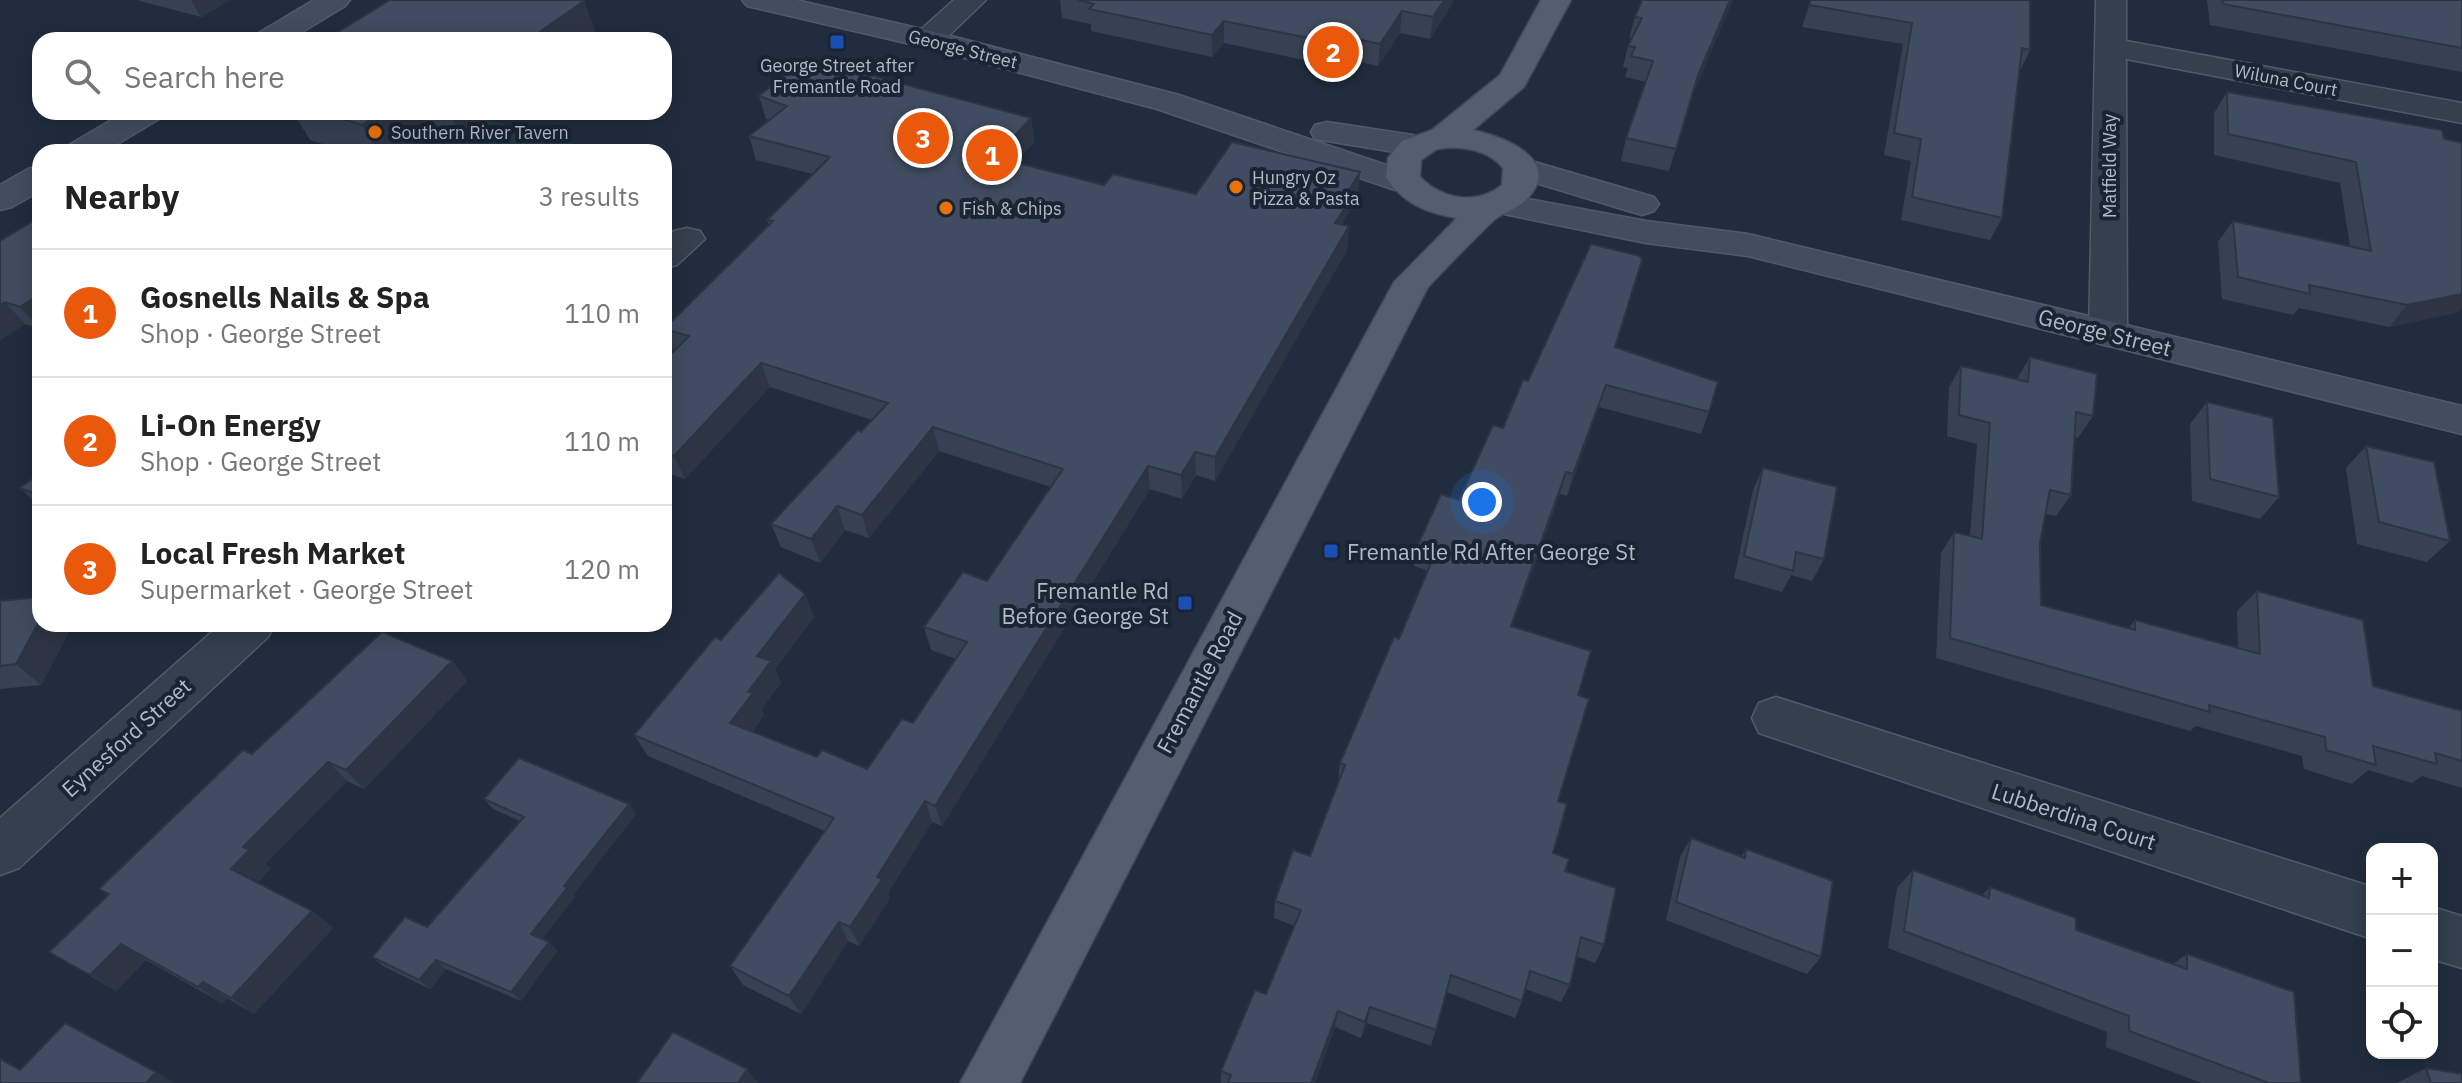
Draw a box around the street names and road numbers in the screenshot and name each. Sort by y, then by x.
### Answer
street label: George Street [906,24,1020,74]
street label: Wiluna Court [2233,59,2339,101]
street label: Matfield Way [2098,114,2121,218]
street label: George Street [2035,301,2175,363]
street label: Fremantle Road [1149,606,1249,758]
street label: Eynesford Street [55,671,197,803]
street label: Lubberdina Court [1988,776,2160,856]

